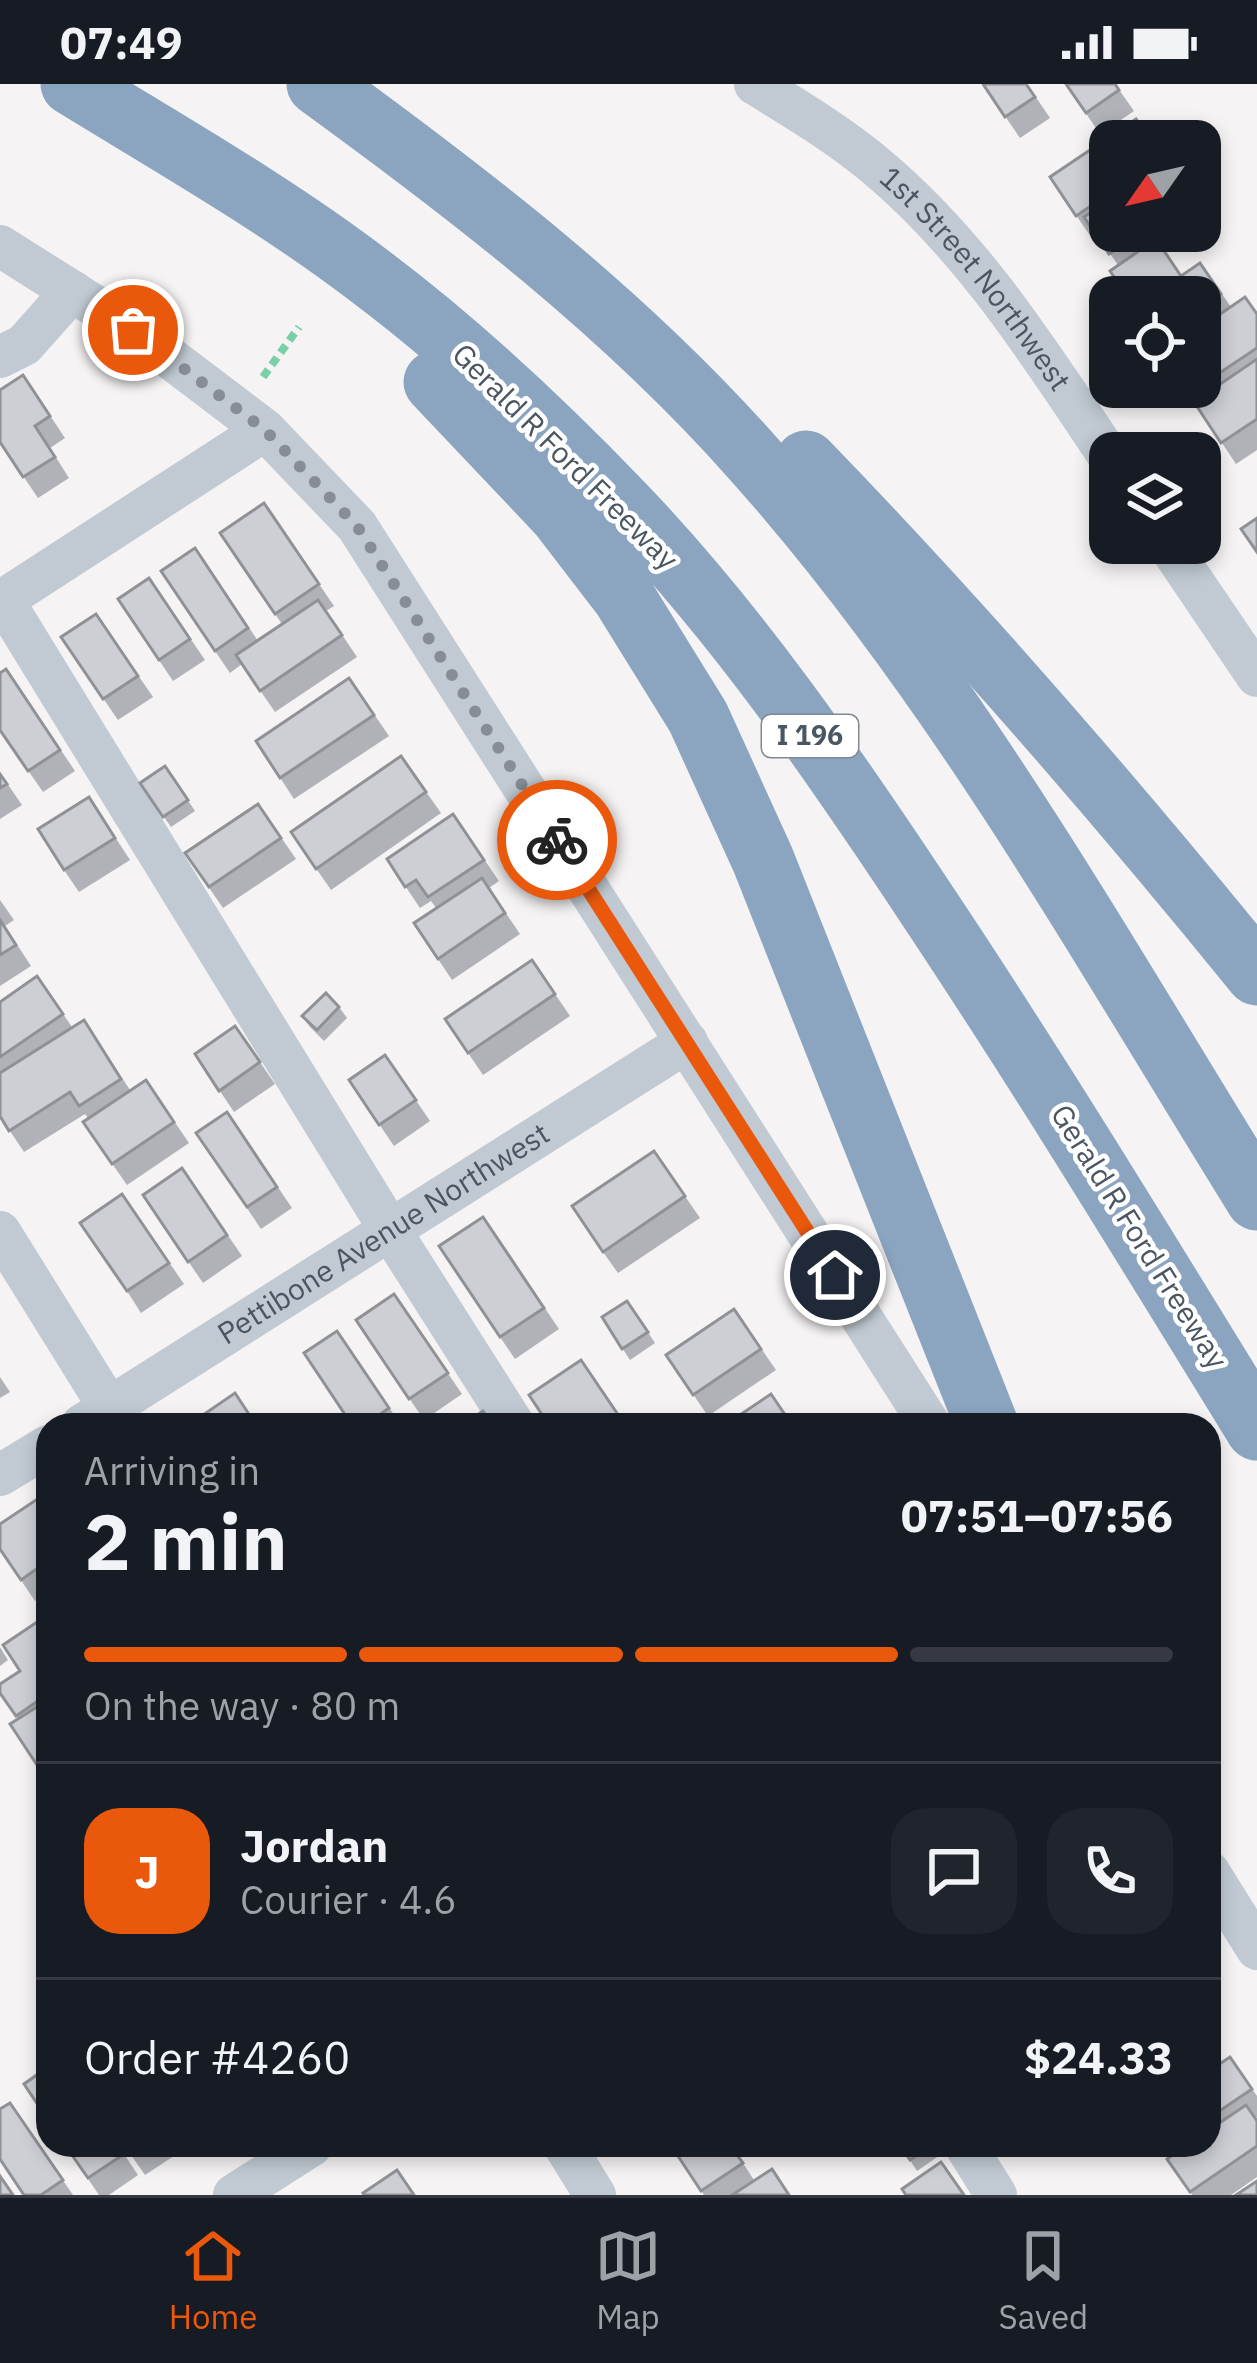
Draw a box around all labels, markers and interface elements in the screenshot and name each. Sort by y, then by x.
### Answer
text: 07:49 [60,13,183,71]
north arrow [1089,120,1221,252]
map controls [1089,120,1221,564]
street label: 1st Street Northwest [872,157,1080,398]
button: locate [1089,276,1221,408]
pin [82,279,184,381]
icon: bag [100,297,166,363]
street label: Gerald R Ford Freeway [445,334,688,577]
button: layers [1089,432,1221,564]
road number: I 196 [762,715,858,757]
courier [497,780,617,900]
icon: bike [524,807,590,873]
street label: Gerald R Ford Freeway [1043,1097,1238,1376]
street label: Pettibone Avenue Northwest [210,1113,556,1352]
pin [784,1224,886,1326]
icon: home [802,1242,868,1308]
text: Arriving in [84,1445,260,1496]
text: 07:51–07:56 [901,1486,1173,1544]
text: 2 min [84,1490,288,1591]
text: On the way · 80 m [84,1680,400,1731]
button: chat [891,1808,1017,1934]
button: phone [1047,1808,1173,1934]
text: Jordan [240,1816,388,1874]
text: J [134,1842,160,1900]
text: Courier · 4.6 [240,1874,457,1925]
text: Order #4260 [84,2028,350,2086]
text: $24.33 [1024,2028,1173,2086]
tab: Home [169,2223,257,2338]
tab: Map [595,2223,661,2338]
tab: Saved [998,2223,1088,2338]

